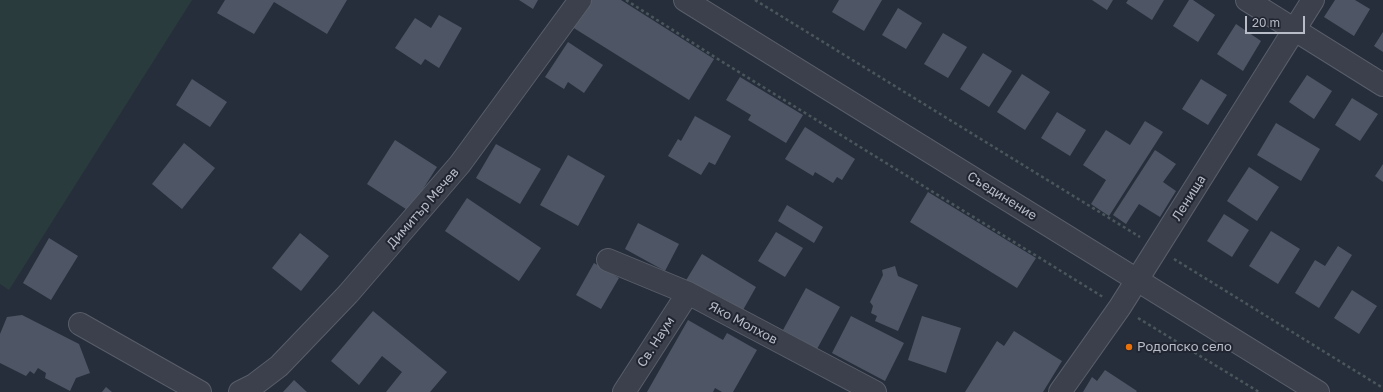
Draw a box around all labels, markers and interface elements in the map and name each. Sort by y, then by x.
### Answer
scale bar [1247,8,1307,34]
text: 20 m [1252,15,1280,30]
street label: Димитър Мечев [384,165,462,251]
street label: Съединение [964,168,1040,224]
street label: Ленища [1169,172,1209,224]
street label: Яко Молхов [706,298,780,348]
street label: Св. Наум [634,314,678,370]
place label: Родопско село [1137,339,1232,355]
marker: Родопско село [1124,342,1134,352]

